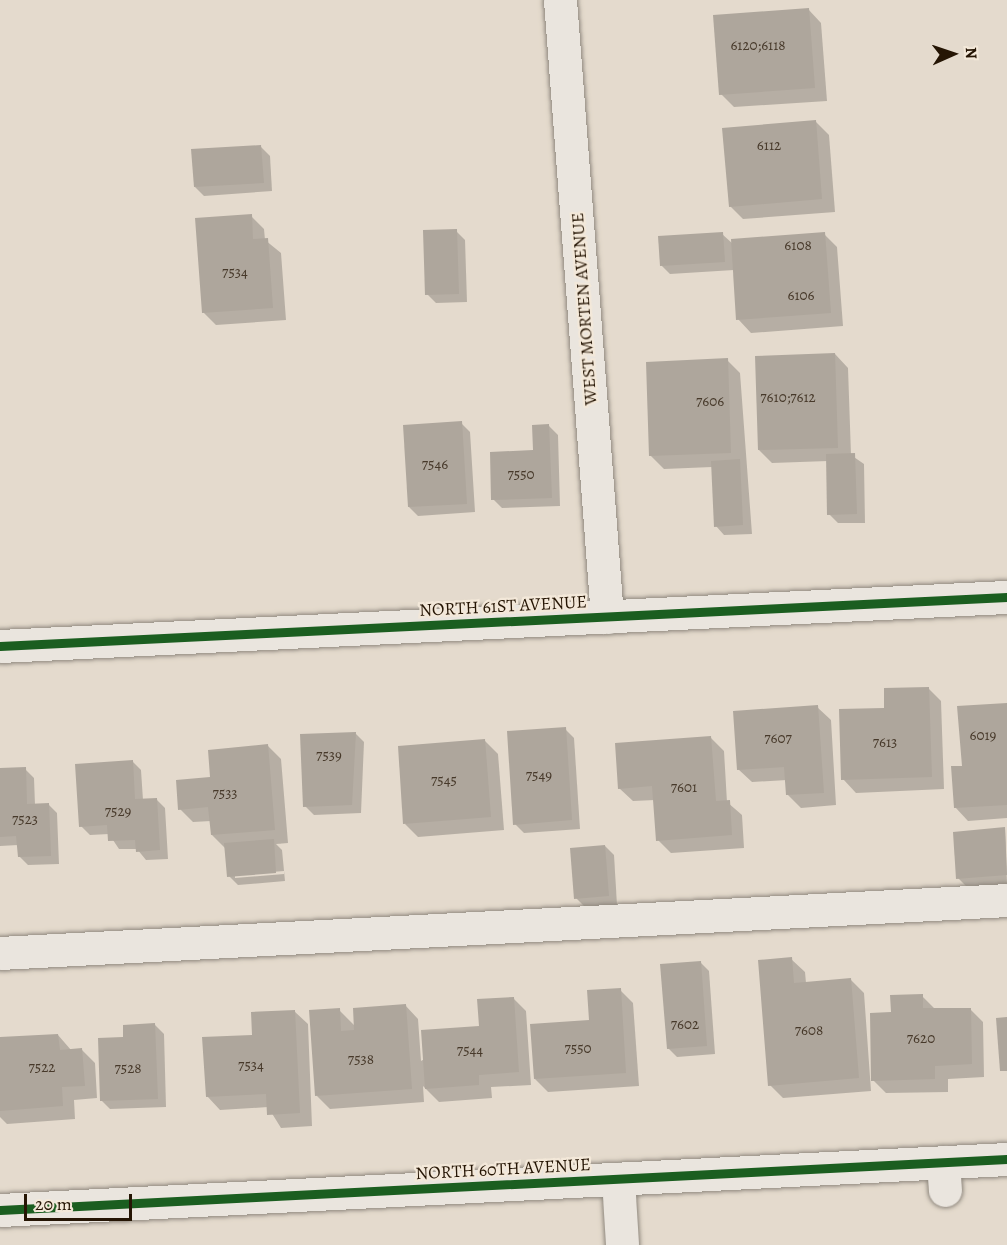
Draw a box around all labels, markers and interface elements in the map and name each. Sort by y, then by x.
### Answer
north arrow [923,24,983,84]
house number: 6120;6118 [730,37,786,55]
text: N [960,47,982,59]
house number: 6112 [757,137,781,155]
street label: WEST MORTEN AVENUE [566,212,602,406]
house number: 6108 [784,237,812,255]
house number: 7534 [222,264,248,282]
house number: 6106 [788,287,814,305]
house number: 7610;7612 [760,389,816,407]
house number: 7606 [696,393,724,411]
house number: 7546 [422,456,448,474]
house number: 7550 [507,466,535,484]
street label: NORTH 61ST AVENUE [419,591,587,621]
house number: 6019 [970,727,996,745]
house number: 7607 [764,730,792,748]
house number: 7613 [873,734,897,752]
house number: 7539 [316,747,342,765]
house number: 7549 [526,767,552,785]
house number: 7545 [431,772,457,790]
house number: 7601 [671,779,697,797]
house number: 7533 [212,785,238,803]
house number: 7529 [105,803,131,821]
house number: 7523 [12,811,38,829]
house number: 7602 [671,1016,699,1034]
house number: 7608 [795,1022,823,1040]
house number: 7620 [907,1030,935,1048]
house number: 7550 [564,1040,592,1058]
house number: 7544 [457,1042,483,1060]
house number: 7538 [348,1051,374,1069]
house number: 7534 [238,1057,264,1075]
house number: 7522 [29,1059,55,1077]
house number: 7528 [114,1060,142,1078]
street label: NORTH 60TH AVENUE [415,1154,591,1184]
scale bar [27,1182,135,1220]
text: 20 m [35,1192,72,1216]

